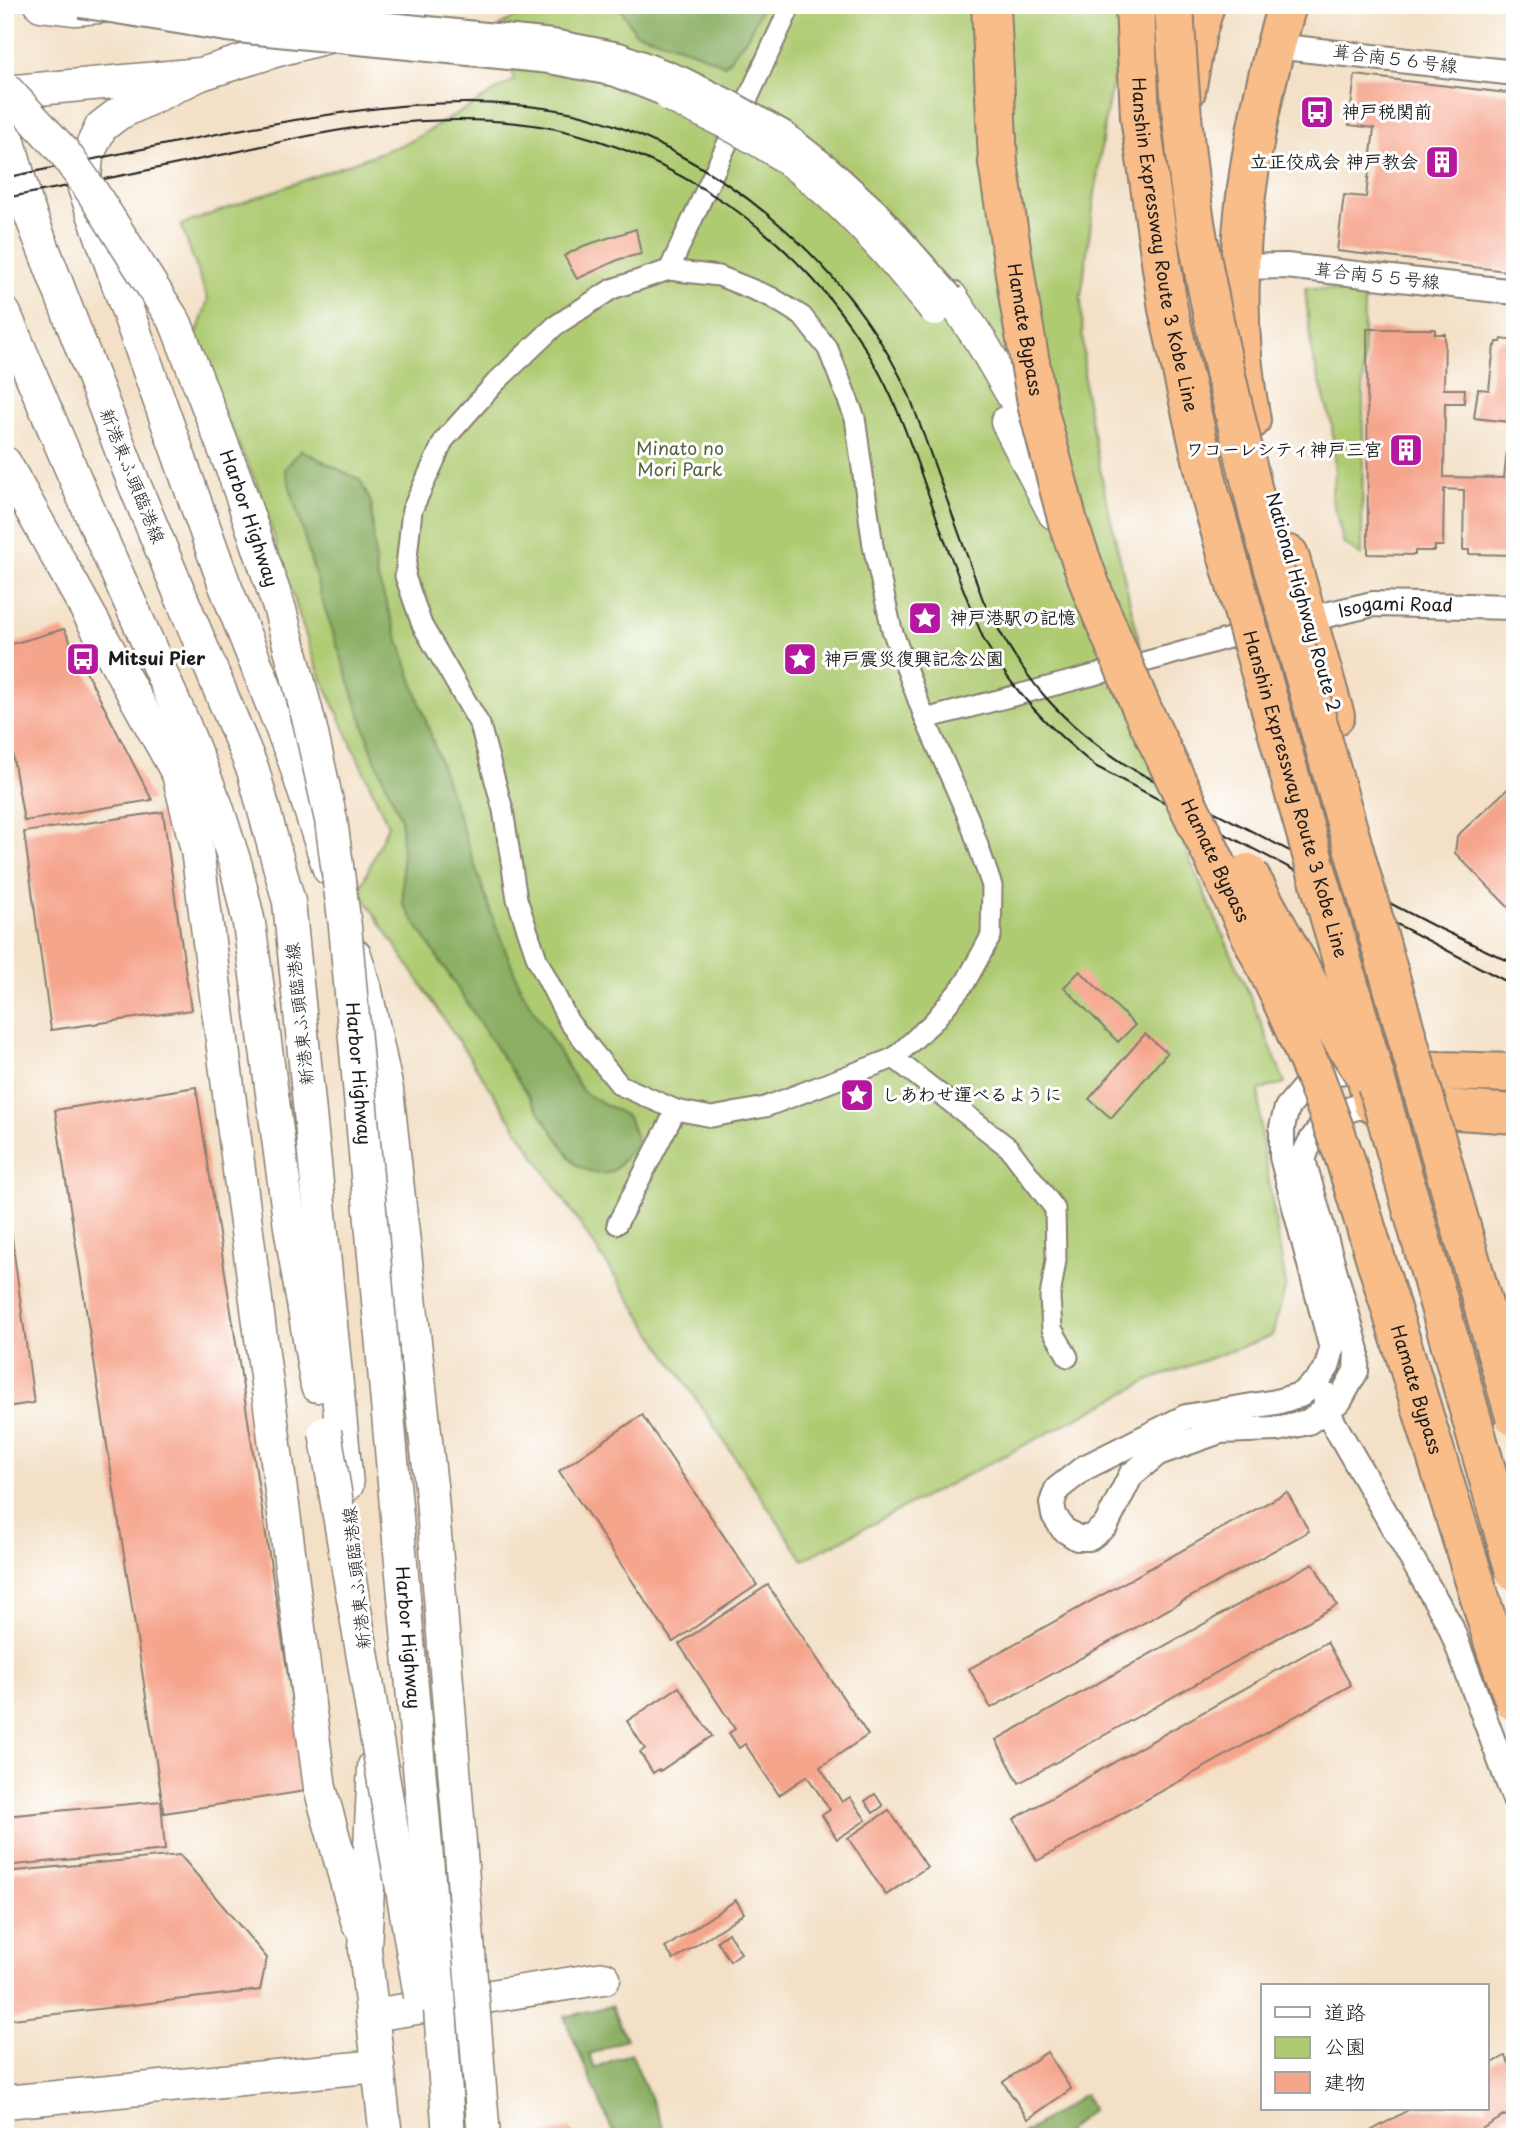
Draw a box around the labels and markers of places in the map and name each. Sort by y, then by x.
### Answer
bus stop icon: 神戸税関前 [1298,93,1336,131]
place label: 神戸税関前 [1342,97,1432,124]
building icon: 立正佼成会 神戸教会 [1423,143,1461,181]
place label: 立正佼成会 神戸教会 [1250,147,1418,174]
building icon: ワコーレシティ神戸三宮 [1387,431,1425,469]
place label: ワコーレシティ神戸三宮 [1186,435,1382,462]
place icon: 神戸港駅の記憶 [906,599,944,637]
place label: 神戸港駅の記憶 [950,603,1076,630]
bus stop icon: Mitsui Pier [64,640,102,678]
place icon: 神戸震災復興記念公園 [781,640,819,678]
place label: Mitsui Pier [108,644,206,671]
place label: 神戸震災復興記念公園 [824,644,1004,671]
place icon: しあわせ運べるように [838,1076,876,1114]
place label: しあわせ運べるように [882,1080,1062,1107]

